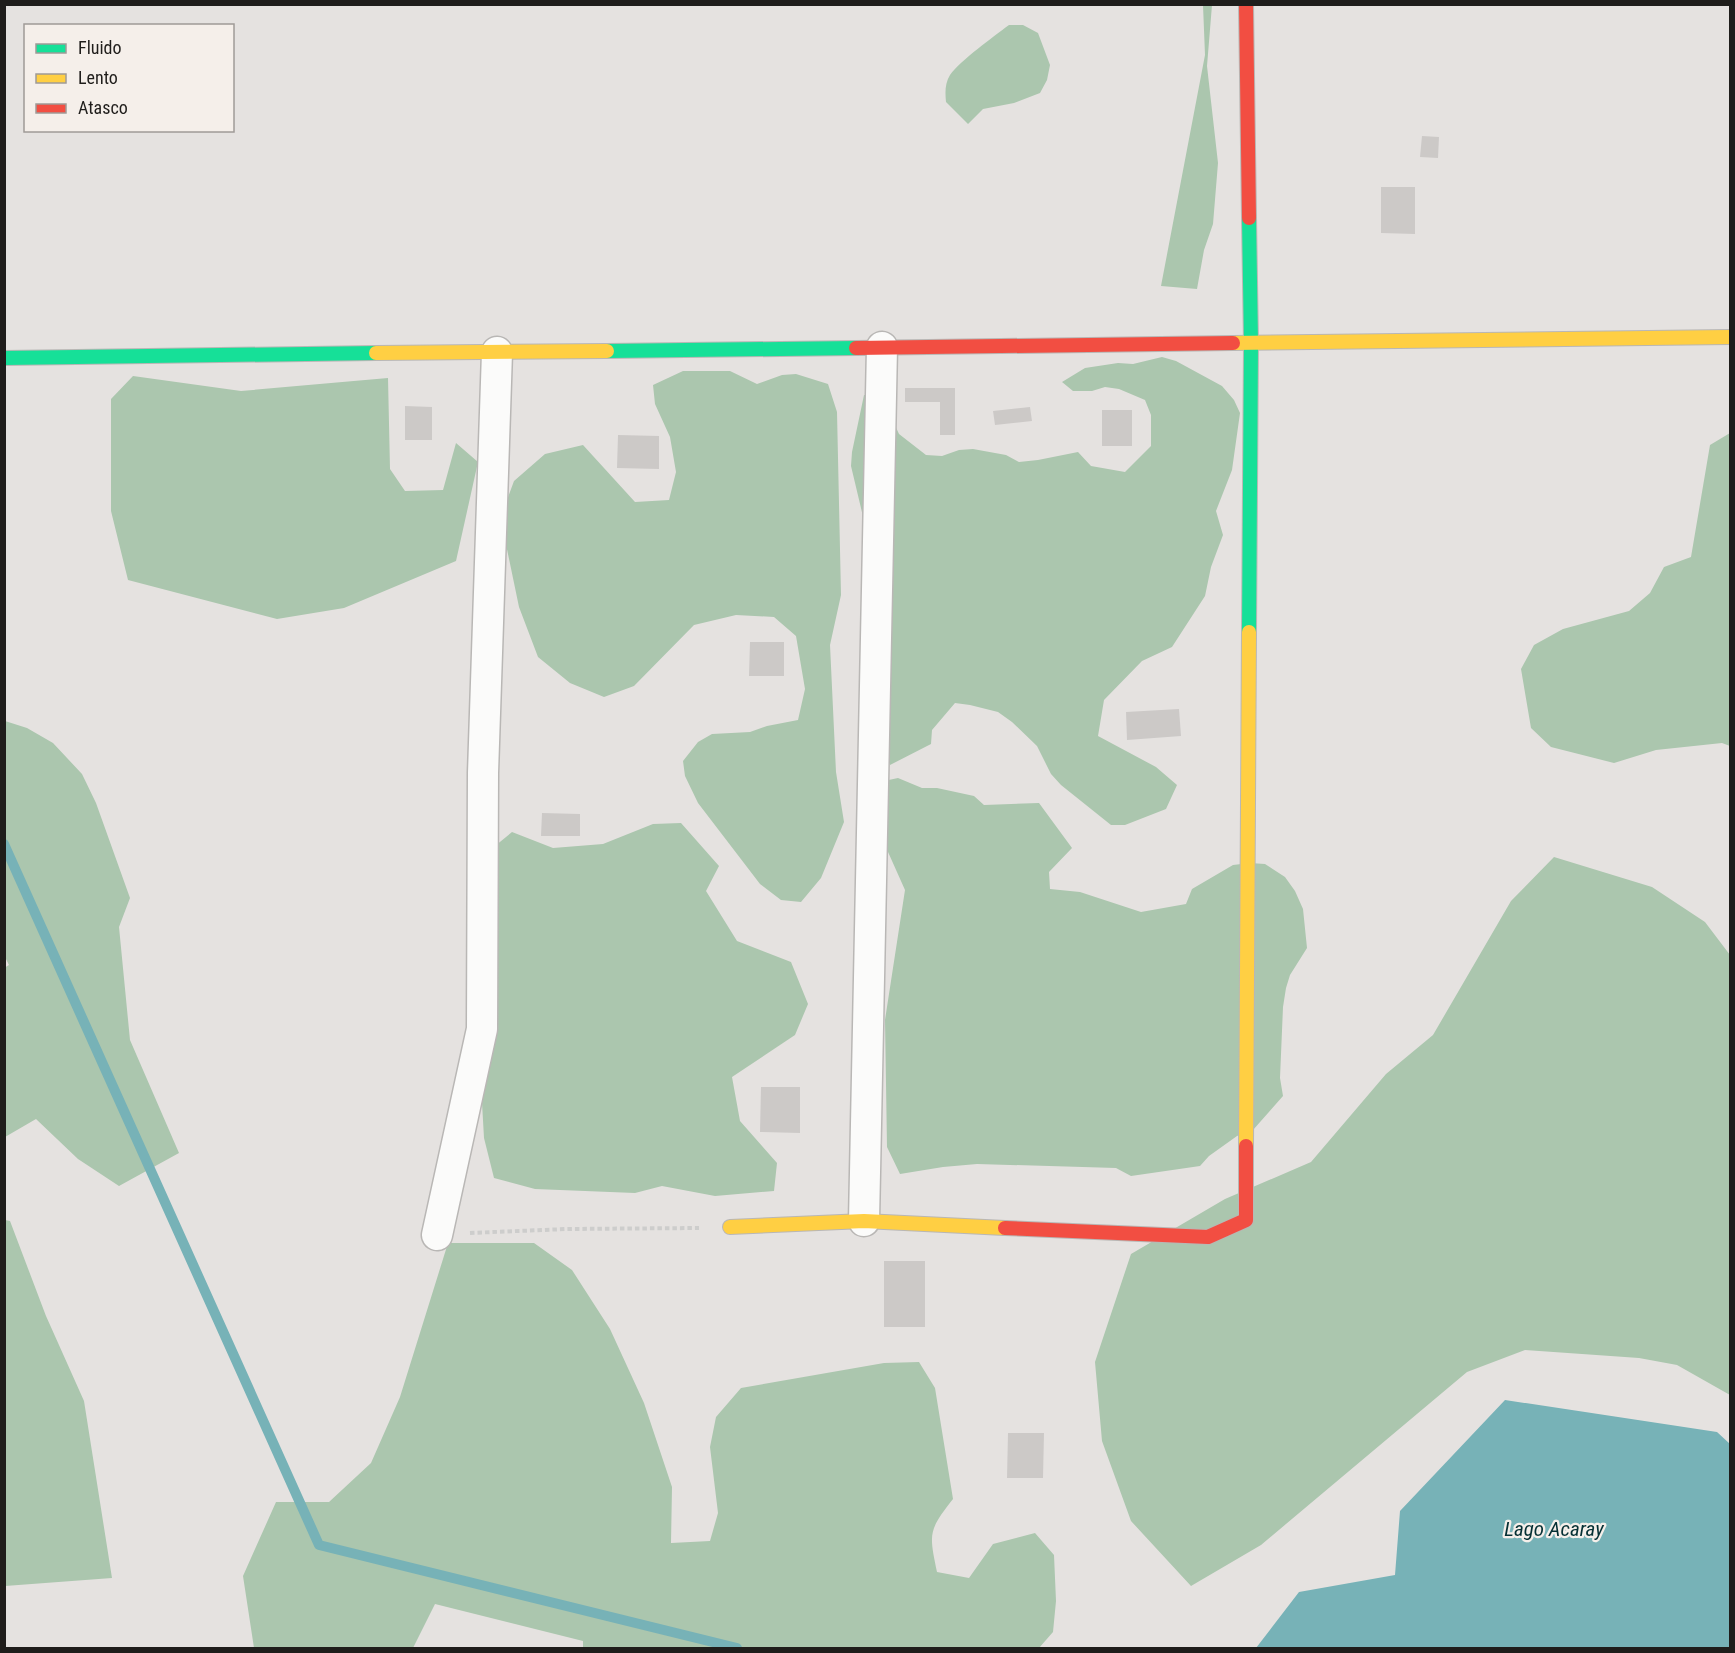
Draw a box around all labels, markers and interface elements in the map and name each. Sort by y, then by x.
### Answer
legend [24,24,234,132]
text: Fluido [78,37,122,58]
text: Lento [78,67,118,88]
text: Atasco [78,97,128,118]
water label: Lago Acaray [1504,1517,1604,1541]

